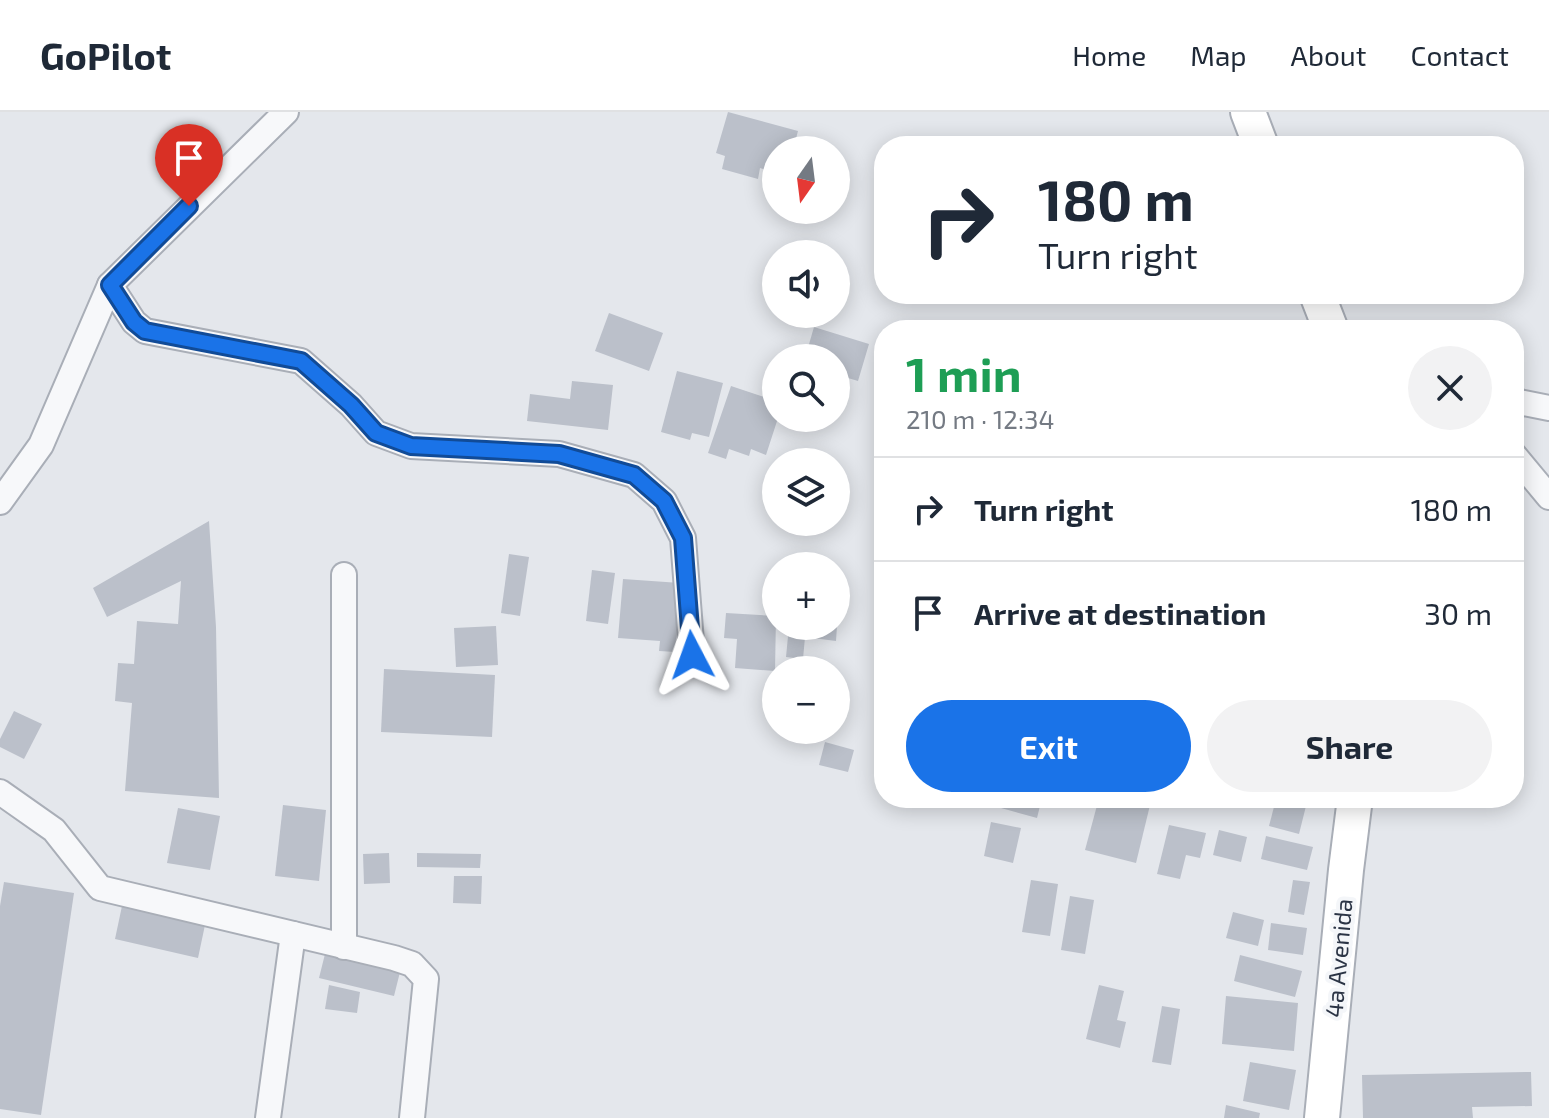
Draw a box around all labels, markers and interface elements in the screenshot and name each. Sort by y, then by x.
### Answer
text: GoPilot [40,32,171,78]
text: Home [1072,38,1146,72]
text: Map [1190,38,1247,72]
text: About [1291,38,1366,72]
text: Contact [1410,38,1509,72]
pin [155,124,223,206]
icon: arrive [167,136,211,180]
north arrow [762,136,850,224]
map controls [762,136,850,744]
text: 180 m [1038,165,1194,232]
icon: right [906,168,1010,272]
text: Turn right [1038,233,1198,276]
button: sound [762,240,850,328]
button: search [762,344,850,432]
text: 1 min [906,344,1022,402]
button: close [1408,346,1492,430]
text: 210 m · 12:34 [906,403,1055,434]
button: layers [762,448,850,536]
icon: right [906,487,950,531]
text: Turn right [974,491,1114,527]
text: 180 m [1411,491,1492,527]
button: + [762,552,850,640]
icon: arrive [906,591,950,635]
text: Arrive at destination [974,595,1266,631]
text: 30 m [1424,595,1492,631]
position arrow [650,613,734,697]
button: − [762,656,850,744]
button: Exit [906,700,1191,792]
button: Share [1207,700,1492,792]
street label: 4a Avenida [1318,897,1358,1019]

